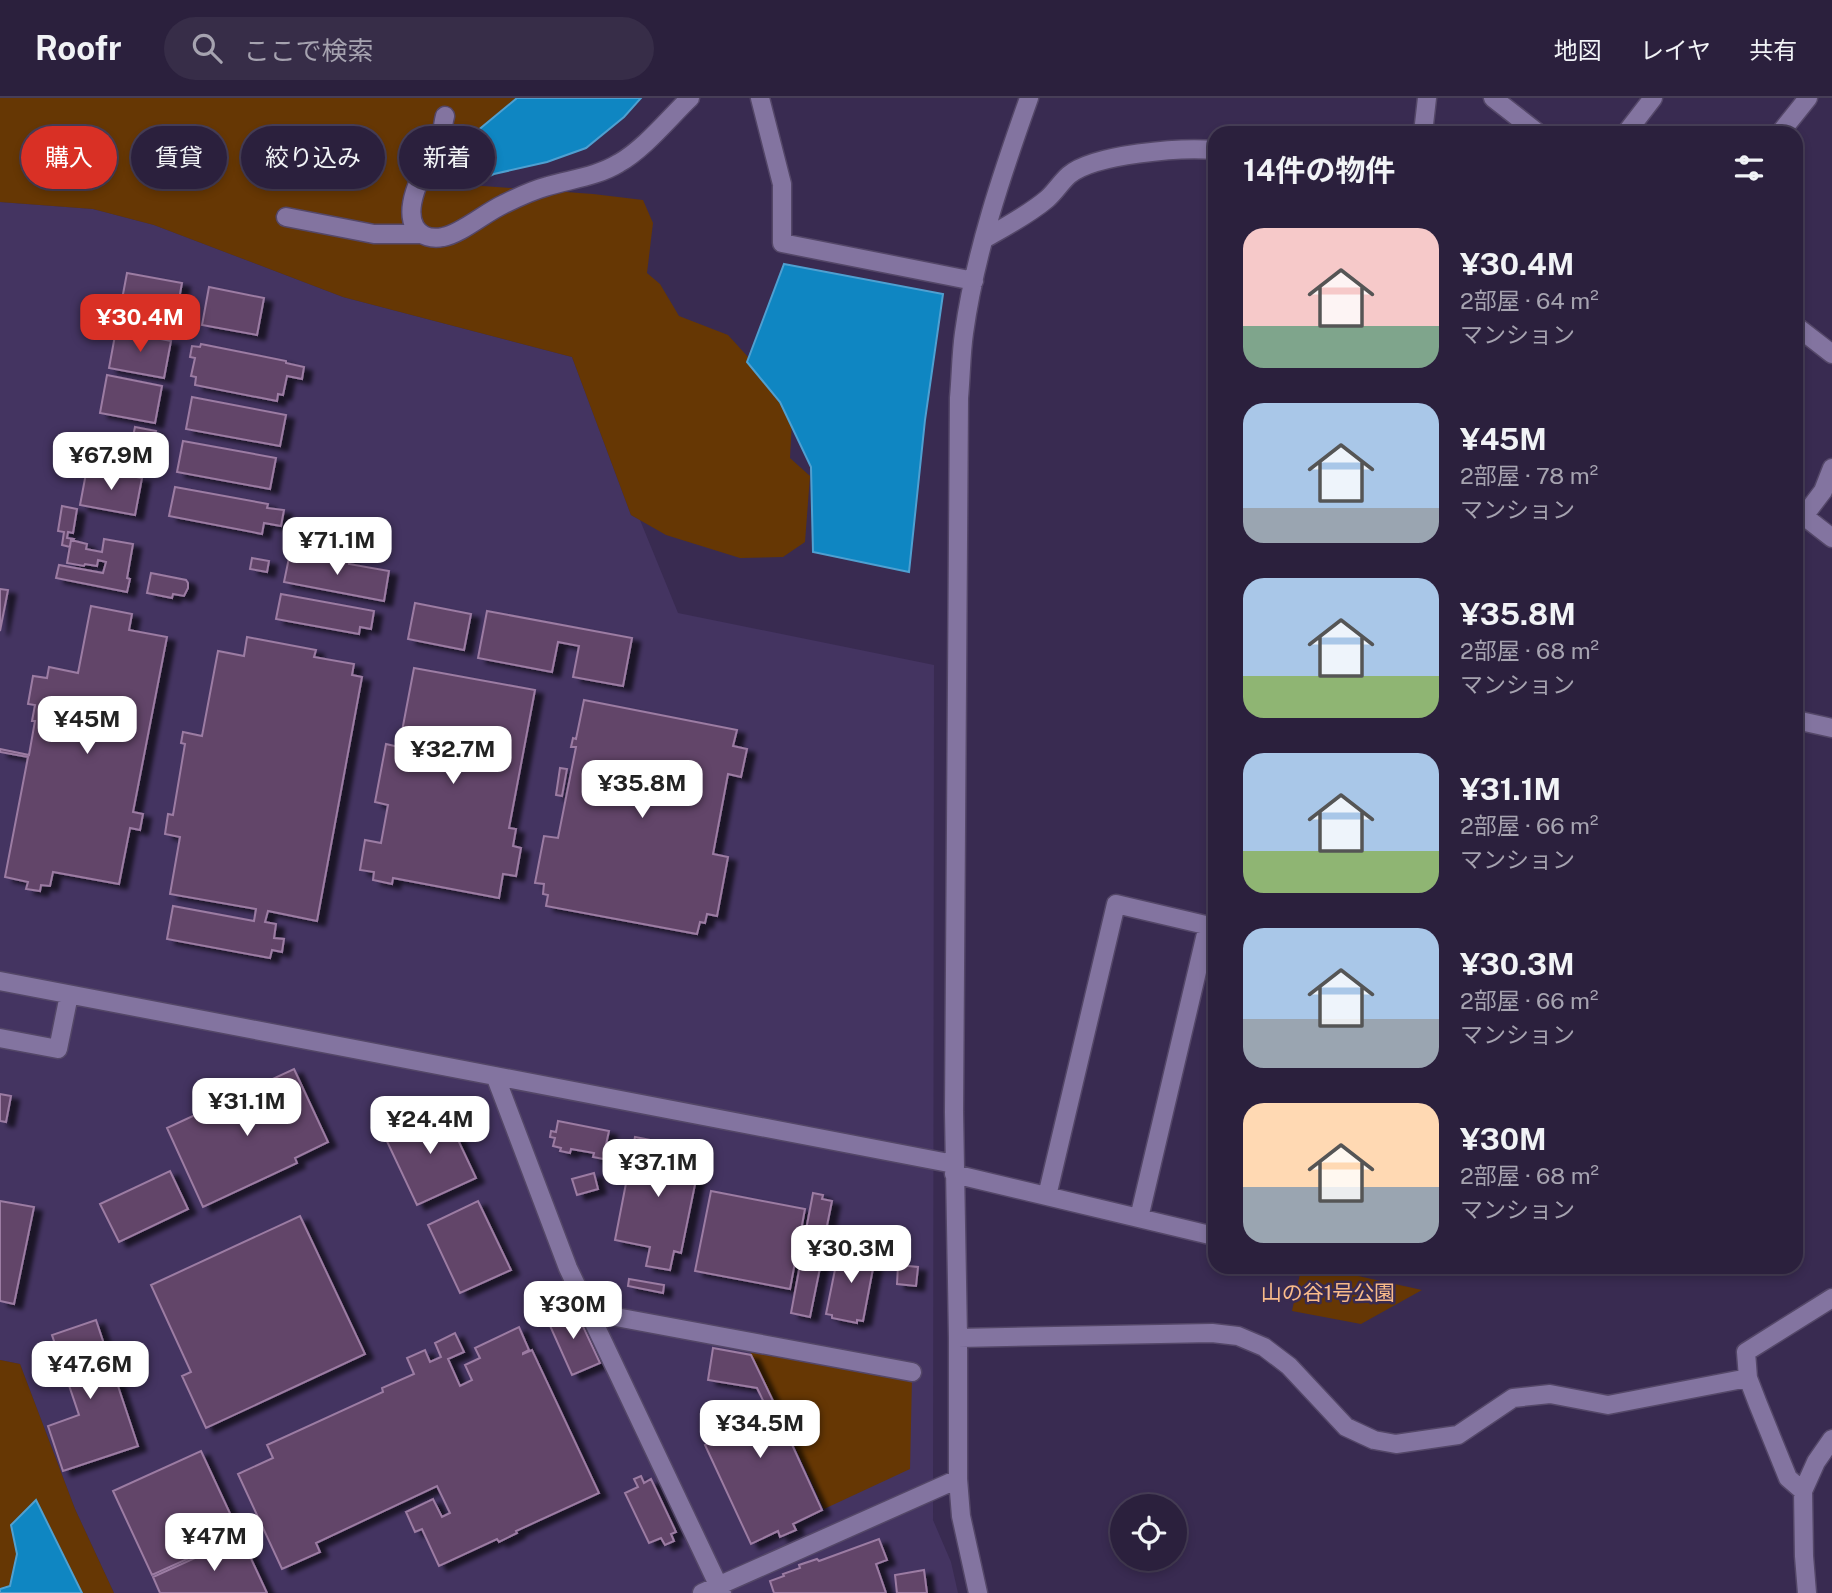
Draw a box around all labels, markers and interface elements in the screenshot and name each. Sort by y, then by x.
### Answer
search box [164,17,654,80]
text: Roofr [35,29,122,67]
icon: search [188,29,226,67]
text: ここで検索 [244,35,374,66]
text: 地図 [1554,36,1602,64]
text: レイヤ [1640,36,1711,64]
text: 共有 [1749,36,1797,64]
chip: 購入 [21,126,117,189]
chip: 賃貸 [131,126,227,189]
chip: 絞り込み [241,126,385,189]
chip: 新着 [399,126,495,189]
icon: filters [1730,149,1768,187]
text: 14件の物件 [1243,152,1396,188]
text: ¥30.4M [1460,246,1574,282]
icon: home [1299,256,1383,340]
text: 2部屋 · 64 m² [1460,287,1599,314]
pin: ¥30.4M [83,294,197,354]
text: ¥30.4M [96,303,184,330]
text: マンション [1460,321,1575,348]
text: ¥45M [1460,421,1547,457]
icon: home [1299,431,1383,515]
pin: ¥67.9M [54,432,168,492]
text: ¥67.9M [69,441,153,468]
text: 2部屋 · 78 m² [1460,462,1598,489]
text: マンション [1460,496,1575,523]
pin: ¥71.1M [280,518,394,577]
text: ¥71.1M [299,526,375,553]
text: ¥35.8M [1460,596,1576,632]
icon: home [1299,606,1383,690]
text: 2部屋 · 68 m² [1460,637,1599,664]
text: マンション [1460,671,1575,698]
pin: ¥45M [46,696,128,756]
text: ¥45M [54,705,120,732]
pin: ¥32.7M [396,726,510,786]
text: ¥32.7M [411,735,495,762]
pin: ¥35.8M [585,760,699,820]
text: ¥35.8M [598,769,686,796]
text: ¥31.1M [1460,771,1561,807]
icon: home [1299,781,1383,865]
text: 2部屋 · 66 m² [1460,812,1598,839]
text: マンション [1460,846,1575,873]
text: ¥30.3M [1460,946,1575,982]
icon: home [1299,956,1383,1040]
text: 2部屋 · 66 m² [1460,987,1598,1014]
text: マンション [1460,1021,1575,1048]
pin: ¥31.1M [190,1079,304,1138]
text: ¥31.1M [208,1087,286,1114]
pin: ¥24.4M [373,1096,487,1156]
text: ¥24.4M [386,1105,474,1132]
text: ¥30M [1460,1121,1547,1157]
icon: home [1299,1131,1383,1215]
pin: ¥37.1M [601,1140,715,1199]
text: ¥37.1M [619,1148,698,1175]
text: 2部屋 · 68 m² [1460,1162,1599,1189]
text: マンション [1460,1196,1575,1223]
pin: ¥30.3M [794,1226,908,1285]
text: ¥30.3M [807,1234,895,1261]
park label: 山の谷1号公園 [1261,1280,1395,1305]
pin: ¥30M [532,1282,614,1341]
text: ¥30M [540,1290,606,1317]
pin: ¥47.6M [33,1342,147,1401]
text: ¥47.6M [48,1350,132,1377]
pin: ¥34.5M [703,1400,817,1460]
text: ¥34.5M [716,1409,804,1436]
map controls [1110,1494,1187,1571]
button: locate [1110,1494,1187,1571]
pin: ¥47M [173,1514,255,1573]
text: ¥47M [181,1522,247,1549]

